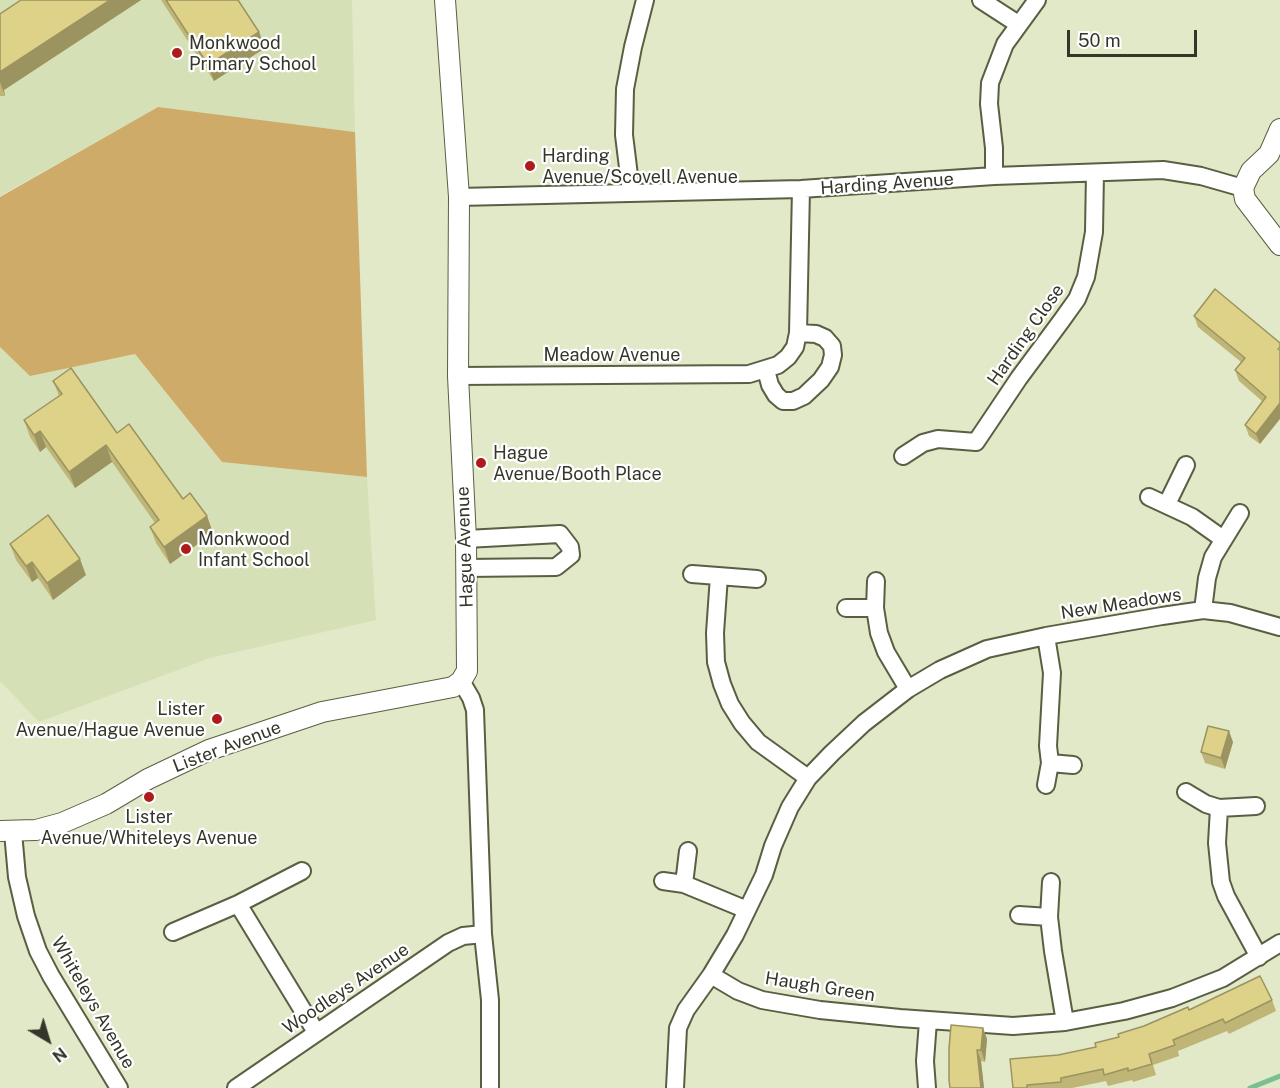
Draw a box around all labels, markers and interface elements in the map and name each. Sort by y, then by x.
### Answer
scale bar [1070,18,1200,56]
text: 50 m [1078,30,1121,51]
place label: Monkwood Primary School [189,32,317,74]
marker: Monkwood Primary School [170,46,184,60]
place label: Harding Avenue/Scovell Avenue [542,145,738,188]
marker: Harding Avenue/Scovell Avenue [523,159,537,173]
street label: Harding Avenue [820,169,954,199]
street label: Harding Close [983,280,1069,390]
street label: Meadow Avenue [544,344,680,366]
place label: Hague Avenue/Booth Place [493,442,662,484]
marker: Hague Avenue/Booth Place [474,456,488,470]
street label: Hague Avenue [452,486,478,608]
place label: Monkwood Infant School [198,528,310,570]
marker: Monkwood Infant School [179,542,193,556]
street label: New Meadows [1059,584,1183,624]
place label: Lister Avenue/Hague Avenue [15,698,205,740]
marker: Lister Avenue/Hague Avenue [210,712,224,726]
street label: Lister Avenue [170,717,284,777]
marker: Lister Avenue/Whiteleys Avenue [142,790,156,804]
place label: Lister Avenue/Whiteleys Avenue [41,806,257,848]
street label: Whiteleys Avenue [46,933,140,1073]
street label: Woodleys Avenue [279,939,413,1039]
street label: Haugh Green [764,968,876,1006]
north arrow [18,1010,78,1070]
text: N [49,1043,70,1066]

